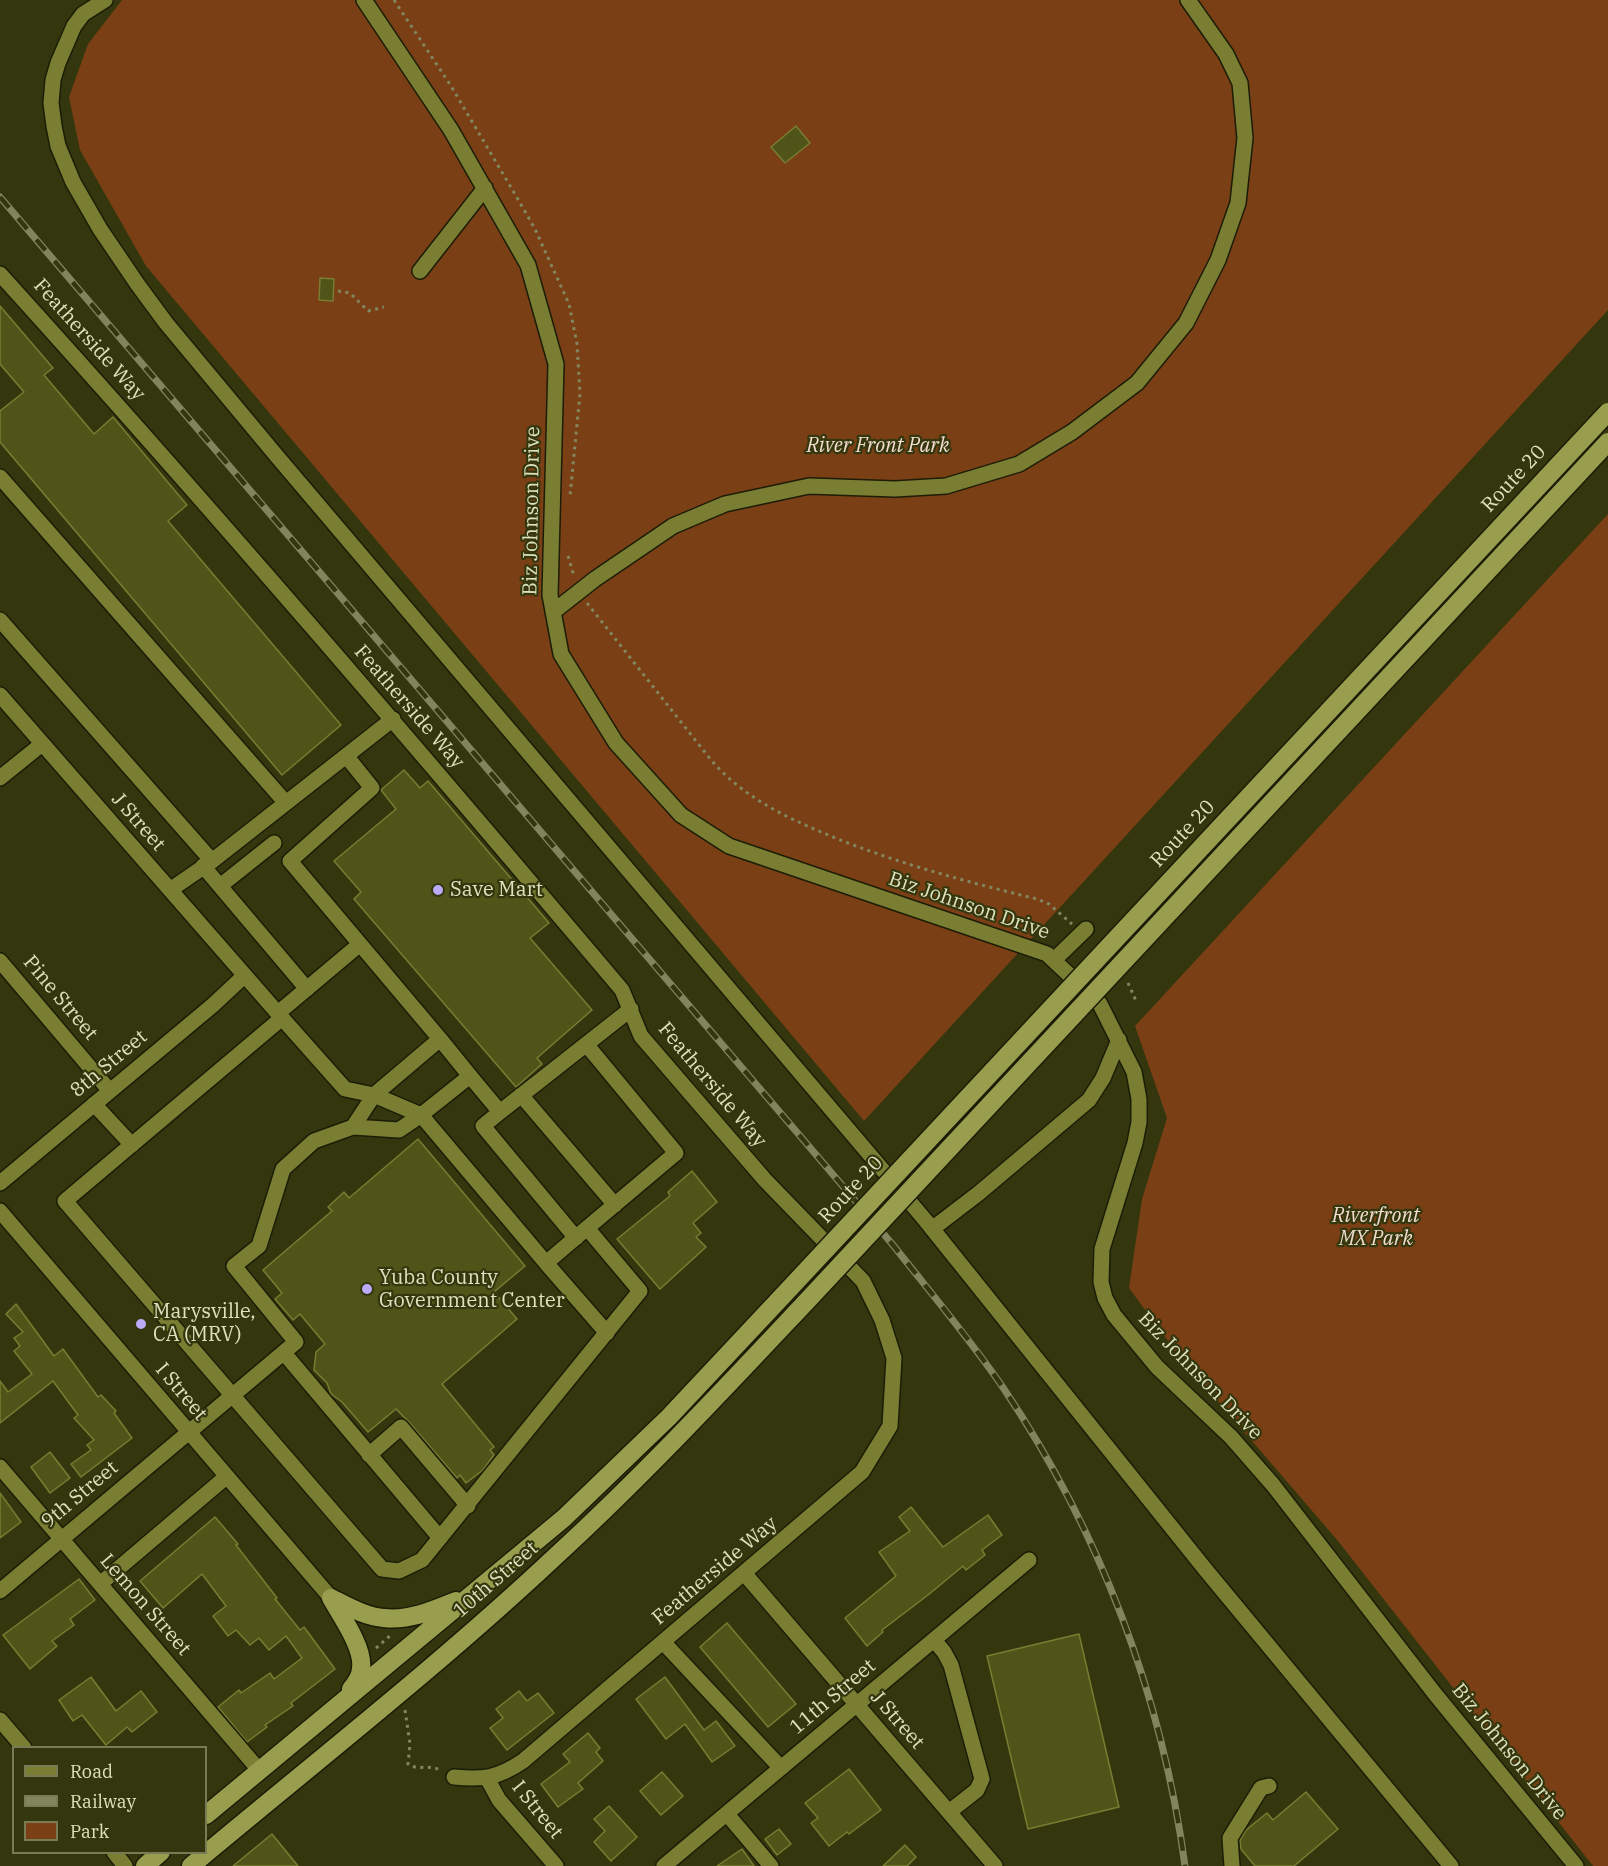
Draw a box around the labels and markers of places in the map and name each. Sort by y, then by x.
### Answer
place label: Save Mart [450,878,543,902]
marker: Save Mart [431,883,445,897]
place label: Yuba County Government Center [379,1266,565,1313]
marker: Yuba County Government Center [360,1282,374,1296]
place label: Marysville, CA (MRV) [153,1300,256,1347]
marker: Marysville, CA (MRV) [134,1317,148,1331]

